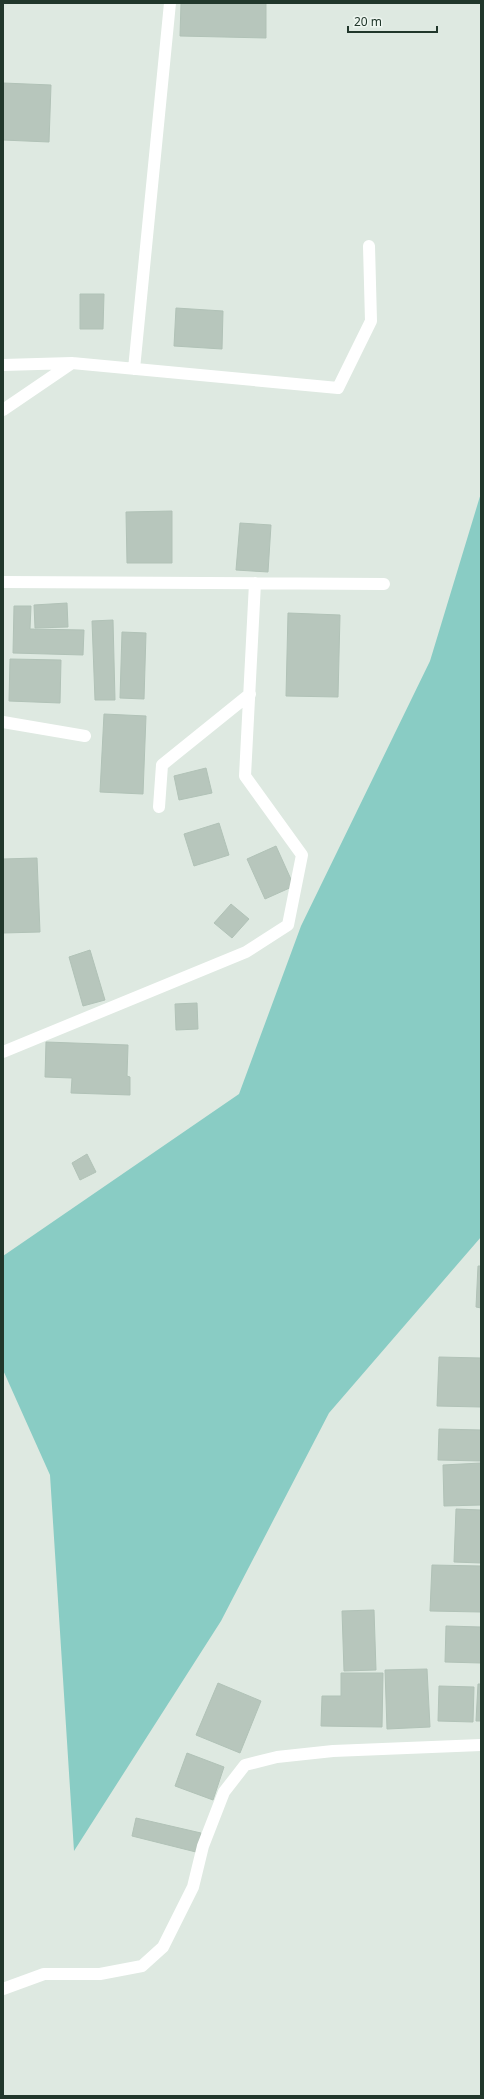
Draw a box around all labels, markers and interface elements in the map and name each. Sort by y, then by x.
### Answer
scale bar [348,8,437,34]
text: 20 m [354,13,382,30]

